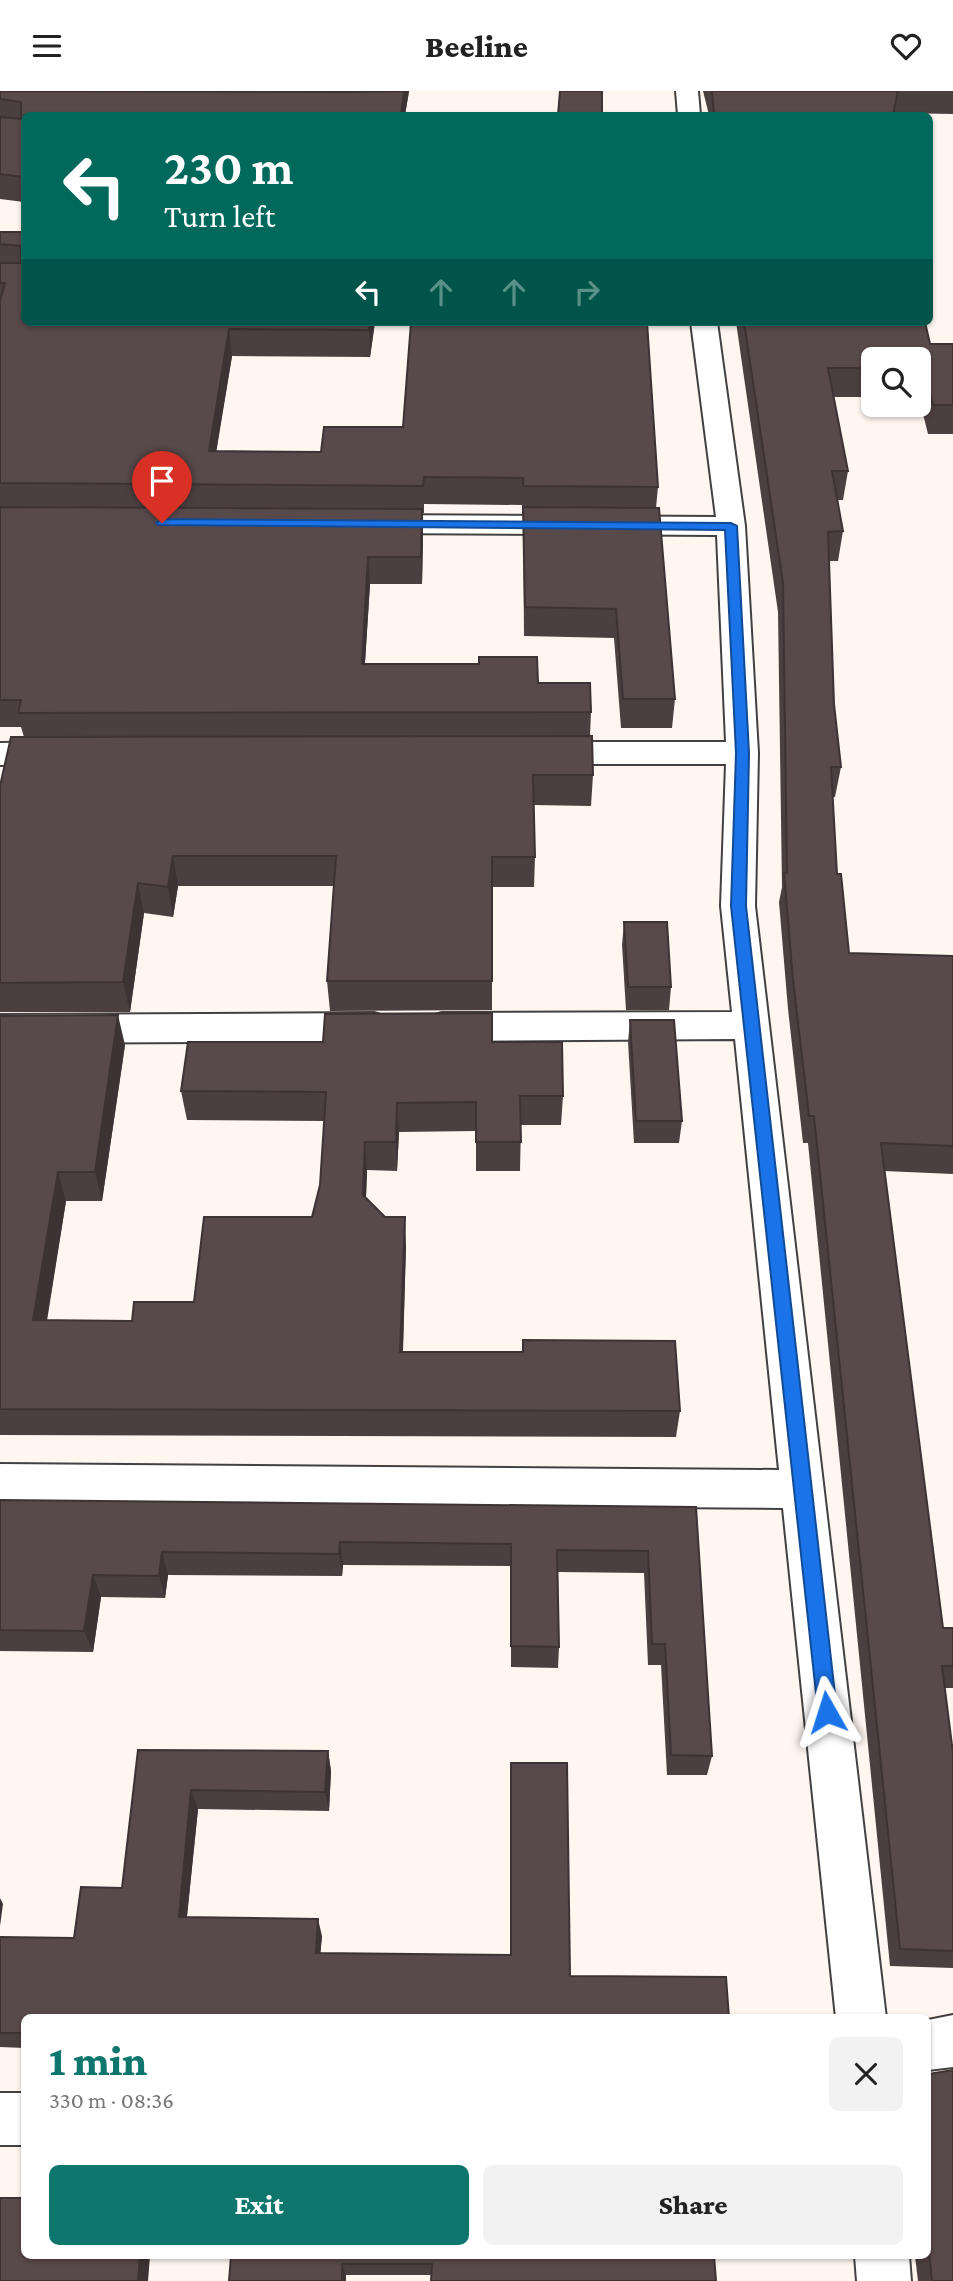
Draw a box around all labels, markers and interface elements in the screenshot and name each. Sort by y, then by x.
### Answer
icon: menu [28,27,66,65]
icon: heart [887,27,925,65]
text: Beeline [425,28,528,64]
icon: left [49,140,140,231]
text: 230 m [164,140,294,195]
text: Turn left [164,198,275,234]
icon: left [349,273,387,311]
icon: ahead [422,273,460,311]
icon: ahead [495,273,533,311]
icon: right [568,273,606,311]
map controls [861,347,931,417]
button: search [861,347,931,417]
pin [132,451,192,523]
icon: arrive [143,462,181,500]
position arrow [790,1675,864,1749]
text: 1 min [49,2037,147,2084]
button: close [829,2037,903,2111]
text: 330 m · 08:36 [49,2087,174,2113]
button: Exit [49,2165,469,2245]
button: Share [483,2165,903,2245]

